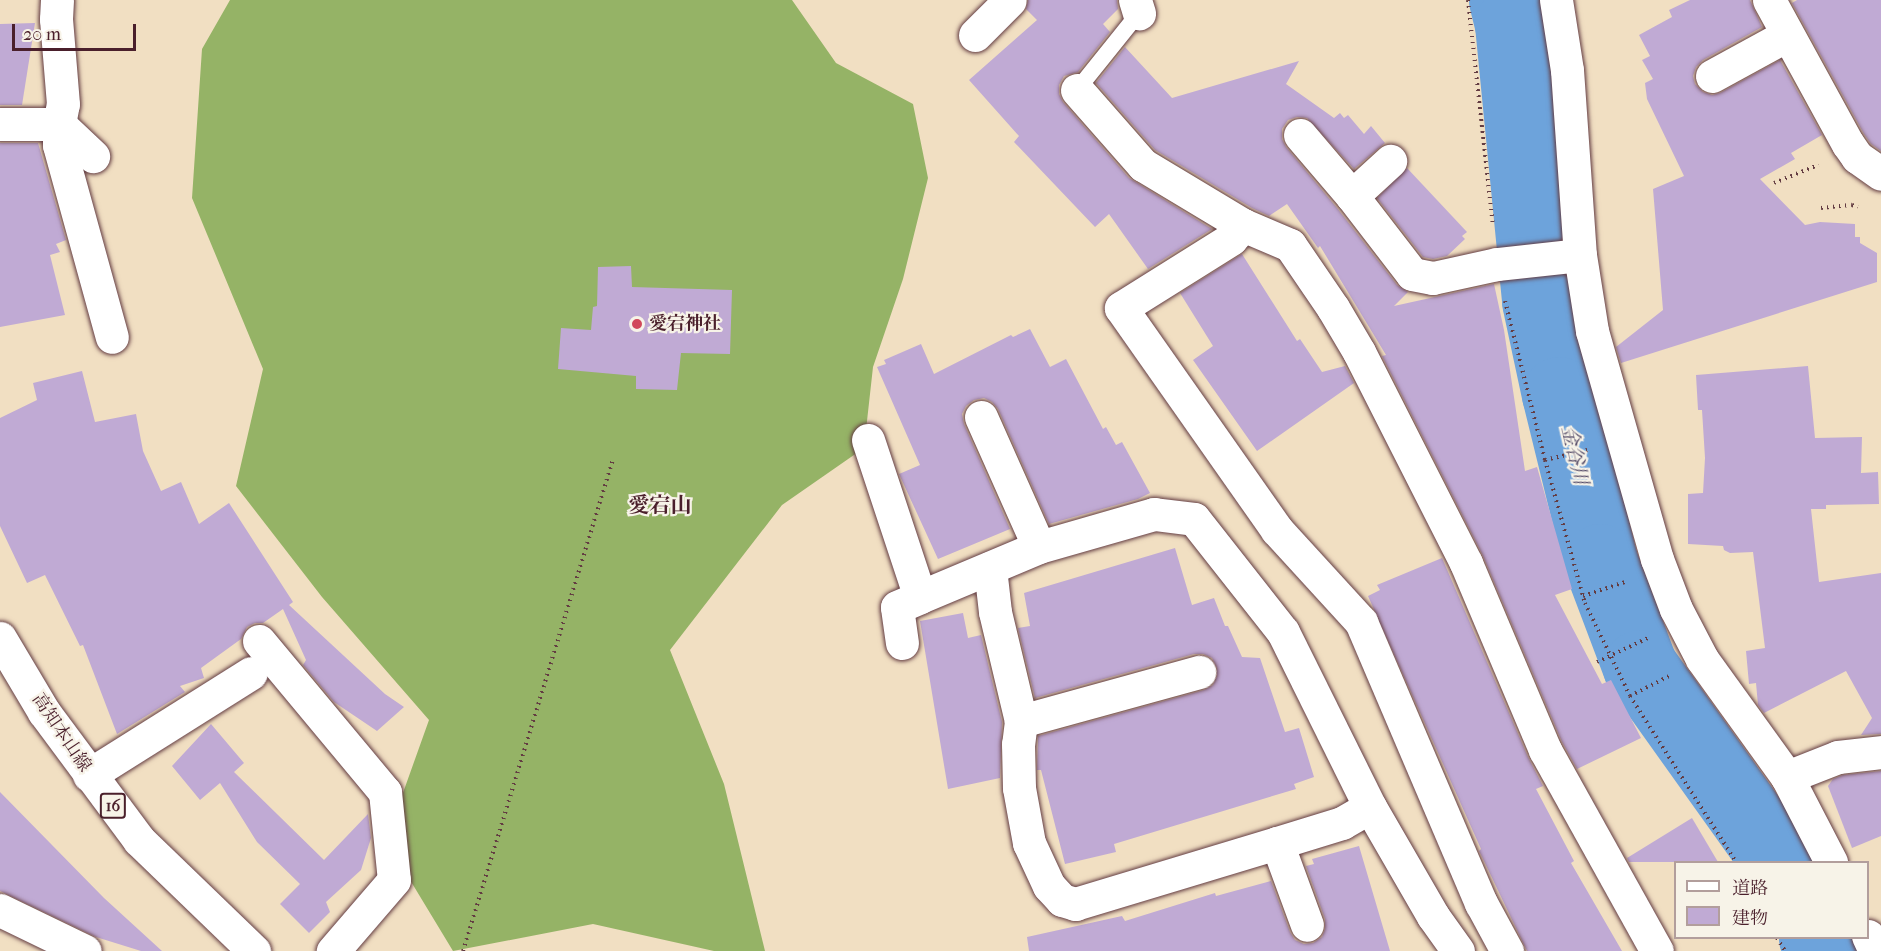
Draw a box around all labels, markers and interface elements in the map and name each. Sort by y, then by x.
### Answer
scale bar [15,12,140,50]
text: 20 m [23,24,61,45]
place label: 愛宕神社 [649,313,721,335]
marker: 愛宕神社 [630,317,644,331]
water label: 金谷川 [1557,423,1593,487]
district label: 愛宕山 [629,492,691,518]
street label: 高知本山線 [27,690,95,776]
road number: 16 [100,793,126,819]
legend [1674,861,1869,939]
text: 道路 [1732,878,1768,899]
text: 建物 [1732,908,1768,929]

